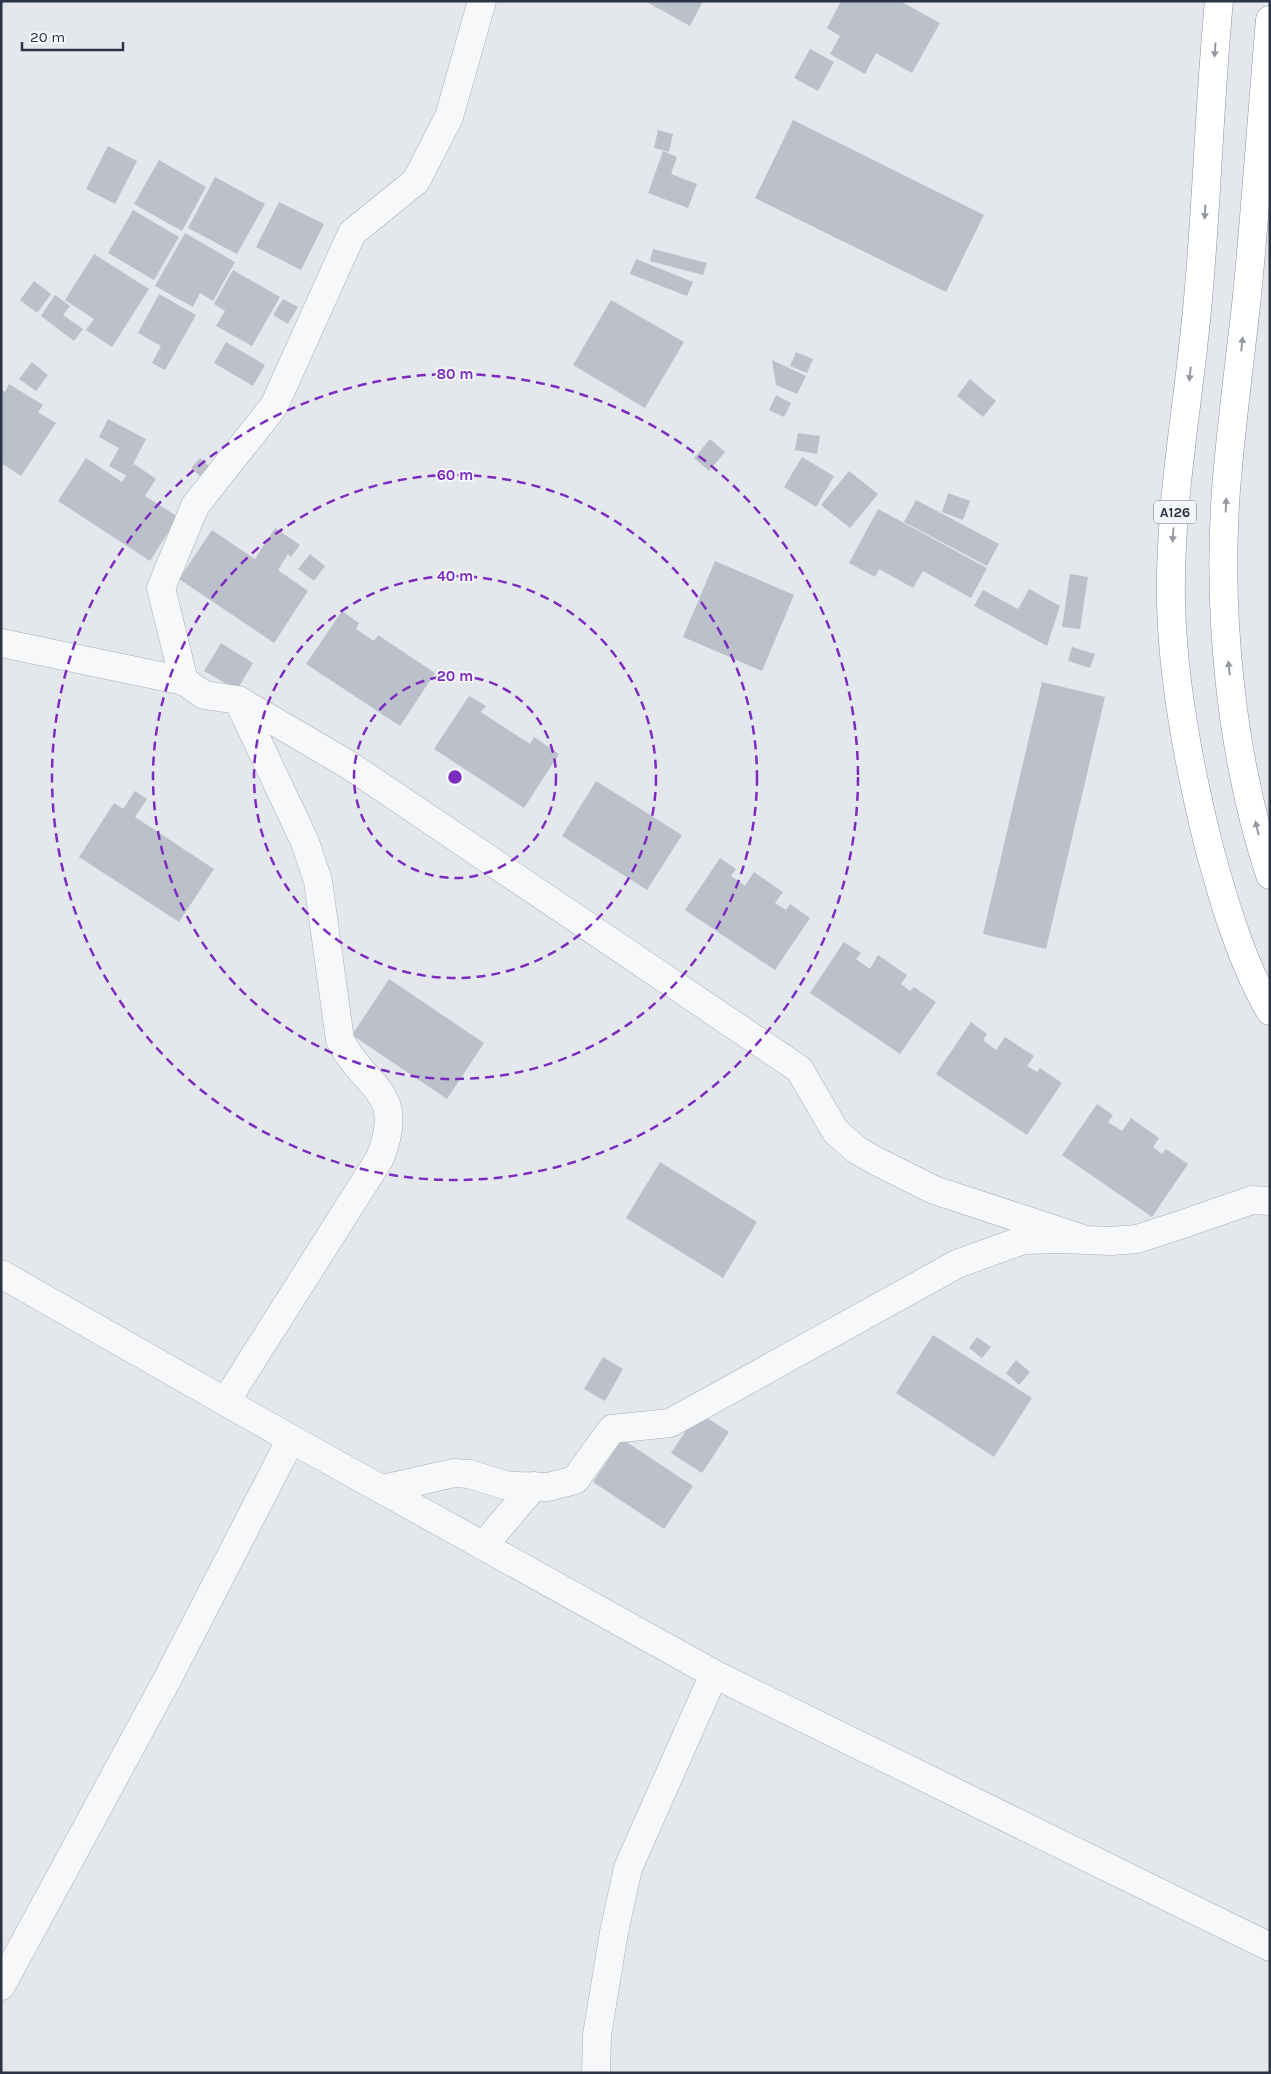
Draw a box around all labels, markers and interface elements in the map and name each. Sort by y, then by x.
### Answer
scale bar [22,20,124,52]
text: 20 m [30,28,65,46]
one-way arrow [1210,42,1218,58]
one-way arrow [1200,204,1208,220]
one-way arrow [1238,336,1246,352]
text: 80 m [436,365,474,383]
one-way arrow [1186,366,1194,382]
text: 60 m [437,466,473,484]
one-way arrow [1222,497,1230,513]
road number: A126 [1154,501,1196,524]
one-way arrow [1169,528,1177,544]
text: 40 m [437,567,473,585]
one-way arrow [1225,659,1233,675]
text: 20 m [437,667,473,685]
centre of rings [446,768,464,786]
one-way arrow [1252,819,1260,835]

